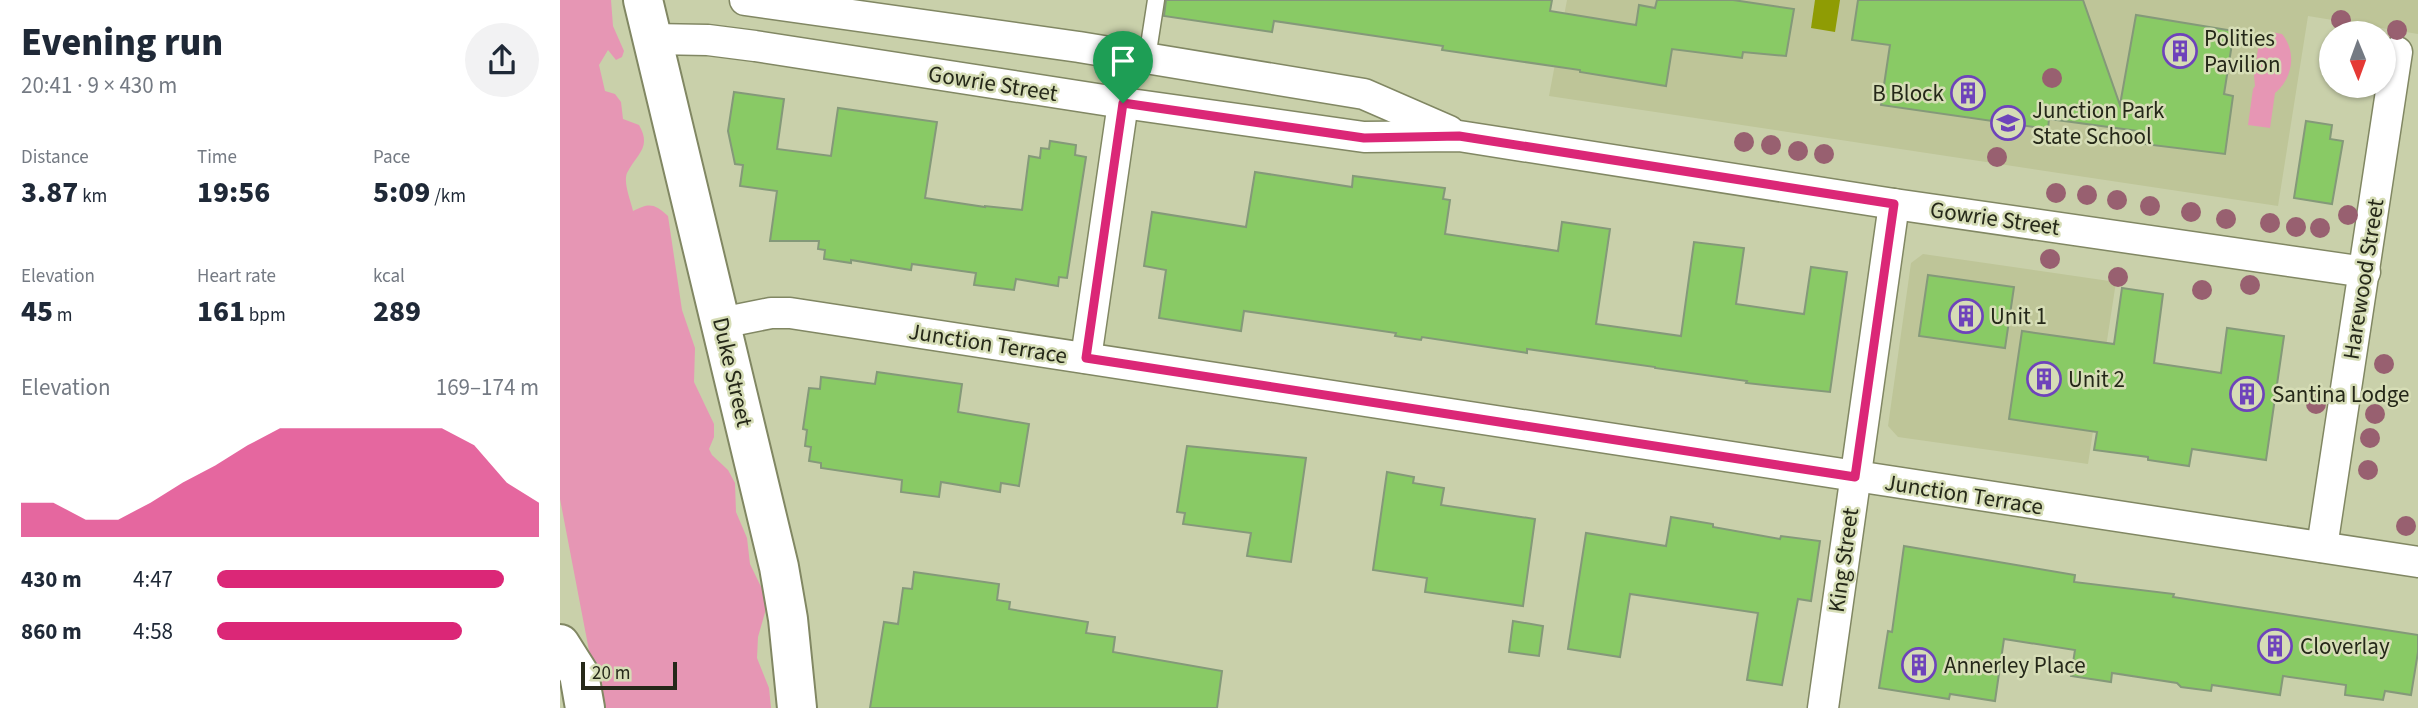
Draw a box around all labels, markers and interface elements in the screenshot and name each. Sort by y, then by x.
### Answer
text: Evening run [21,16,223,70]
north arrow [2319,21,2396,98]
map controls [2319,21,2396,98]
place label: Polities Pavilion [2204,22,2281,81]
button: share [465,23,539,97]
pin [1093,31,1153,103]
building icon: Polities Pavilion [2161,32,2199,70]
icon: arrive [1104,42,1142,80]
street label: Gowrie Street [926,57,1060,110]
text: 20:41 · 9 × 430 m [21,69,177,102]
building icon: B Block [1949,74,1987,112]
place label: B Block [1872,77,1945,110]
place label: Junction Park State School [2032,94,2165,153]
school or university icon: Junction Park State School [1989,104,2027,142]
text: Distance [21,144,89,171]
text: Time [197,144,237,171]
text: Pace [373,144,410,171]
text: 3.87 [21,171,78,214]
text: 19:56 [197,171,270,214]
text: 5:09 [373,171,430,214]
text: km [78,183,107,210]
text: /km [430,183,466,210]
street label: Gowrie Street [1928,193,2062,244]
street label: Harewood Street [2335,196,2393,362]
text: Elevation [21,263,95,290]
text: Heart rate [197,263,276,290]
text: kcal [373,263,405,290]
text: 45 [21,290,53,333]
text: 161 [197,290,245,333]
text: 289 [373,290,421,333]
building icon: Unit 1 [1947,297,1985,335]
place label: Unit 1 [1990,300,2047,333]
text: m [53,302,73,329]
text: bpm [245,302,286,329]
street label: Duke Street [704,314,761,430]
street label: Junction Terrace [906,315,1070,372]
building icon: Unit 2 [2025,360,2063,398]
place label: Unit 2 [2068,363,2125,396]
text: Elevation [21,371,111,404]
text: 169–174 m [436,371,539,404]
building icon: Santina Lodge [2228,375,2266,413]
place label: Santina Lodge [2272,378,2409,411]
street label: Junction Terrace [1882,466,2046,523]
street label: King Street [1820,505,1867,615]
text: 430 m [21,563,82,596]
text: 4:47 [133,563,173,596]
text: 860 m [21,615,82,648]
text: 4:58 [133,615,173,648]
building icon: Cloverlay [2256,627,2294,665]
place label: Cloverlay [2300,630,2390,663]
building icon: Annerley Place [1900,646,1938,684]
place label: Annerley Place [1944,649,2086,682]
scale bar [581,659,677,691]
text: 20 m [592,660,630,687]

